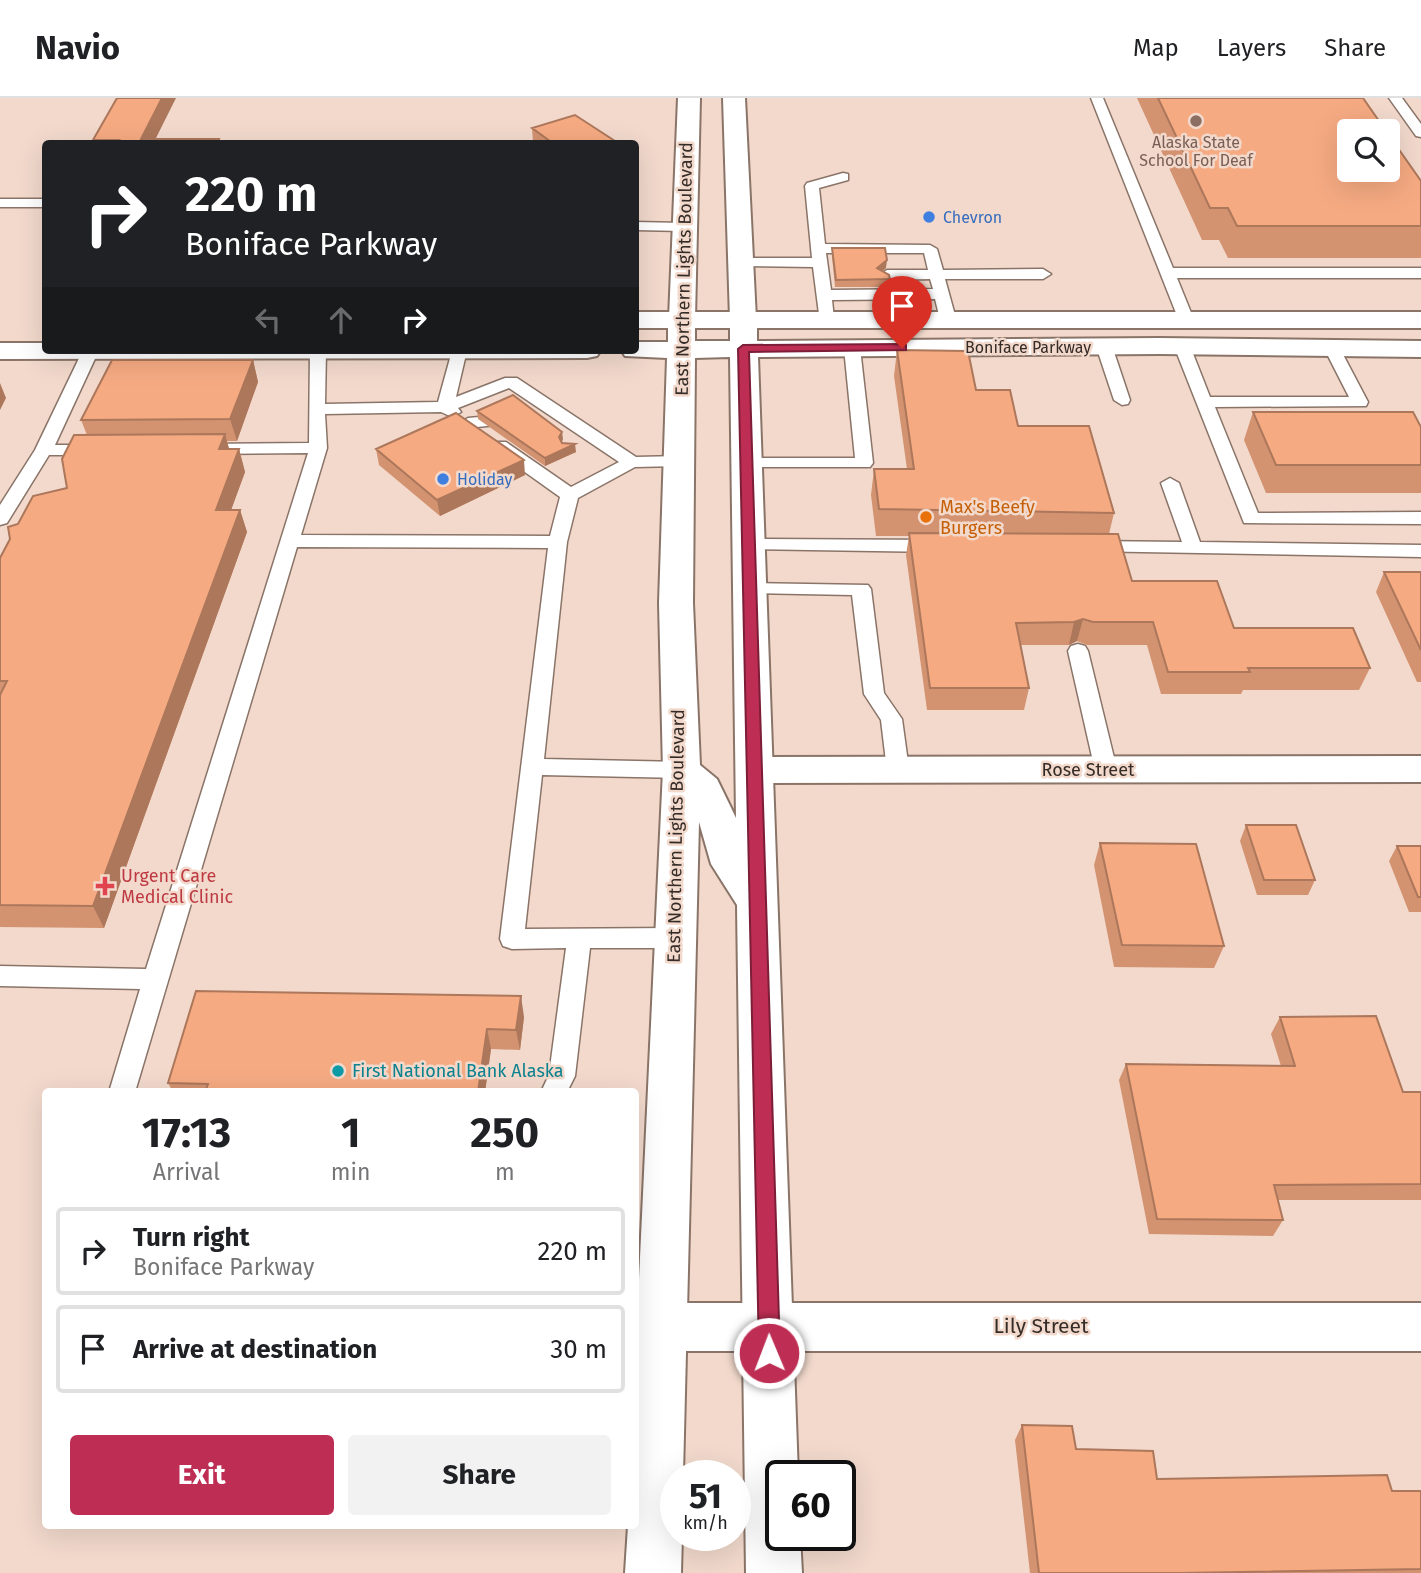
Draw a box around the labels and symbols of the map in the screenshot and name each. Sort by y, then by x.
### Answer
marker: Alaska State School For Deaf [1188,113,1204,129]
place label: Alaska State School For Deaf [1139,133,1254,170]
street label: East Northern Lights Boulevard [671,142,697,396]
place label: Chevron [943,208,1002,227]
marker: Chevron [921,209,937,225]
pin [872,276,932,348]
street label: Boniface Parkway [965,338,1091,357]
place label: Holiday [457,470,512,489]
marker: Holiday [435,471,451,487]
place label: Max's Beefy Burgers [940,496,1035,539]
marker: Max's Beefy Burgers [918,509,934,525]
street label: East Northern Lights Boulevard [663,709,689,963]
street label: Rose Street [1042,759,1135,781]
place label: Urgent Care Medical Clinic [121,865,234,908]
marker: Urgent Care Medical Clinic [95,876,115,896]
place label: First National Bank Alaska [352,1060,564,1082]
marker: First National Bank Alaska [330,1063,346,1079]
street label: Lily Street [993,1313,1089,1339]
position arrow [732,1316,806,1390]
speed limit sign: 60 [765,1460,856,1551]

